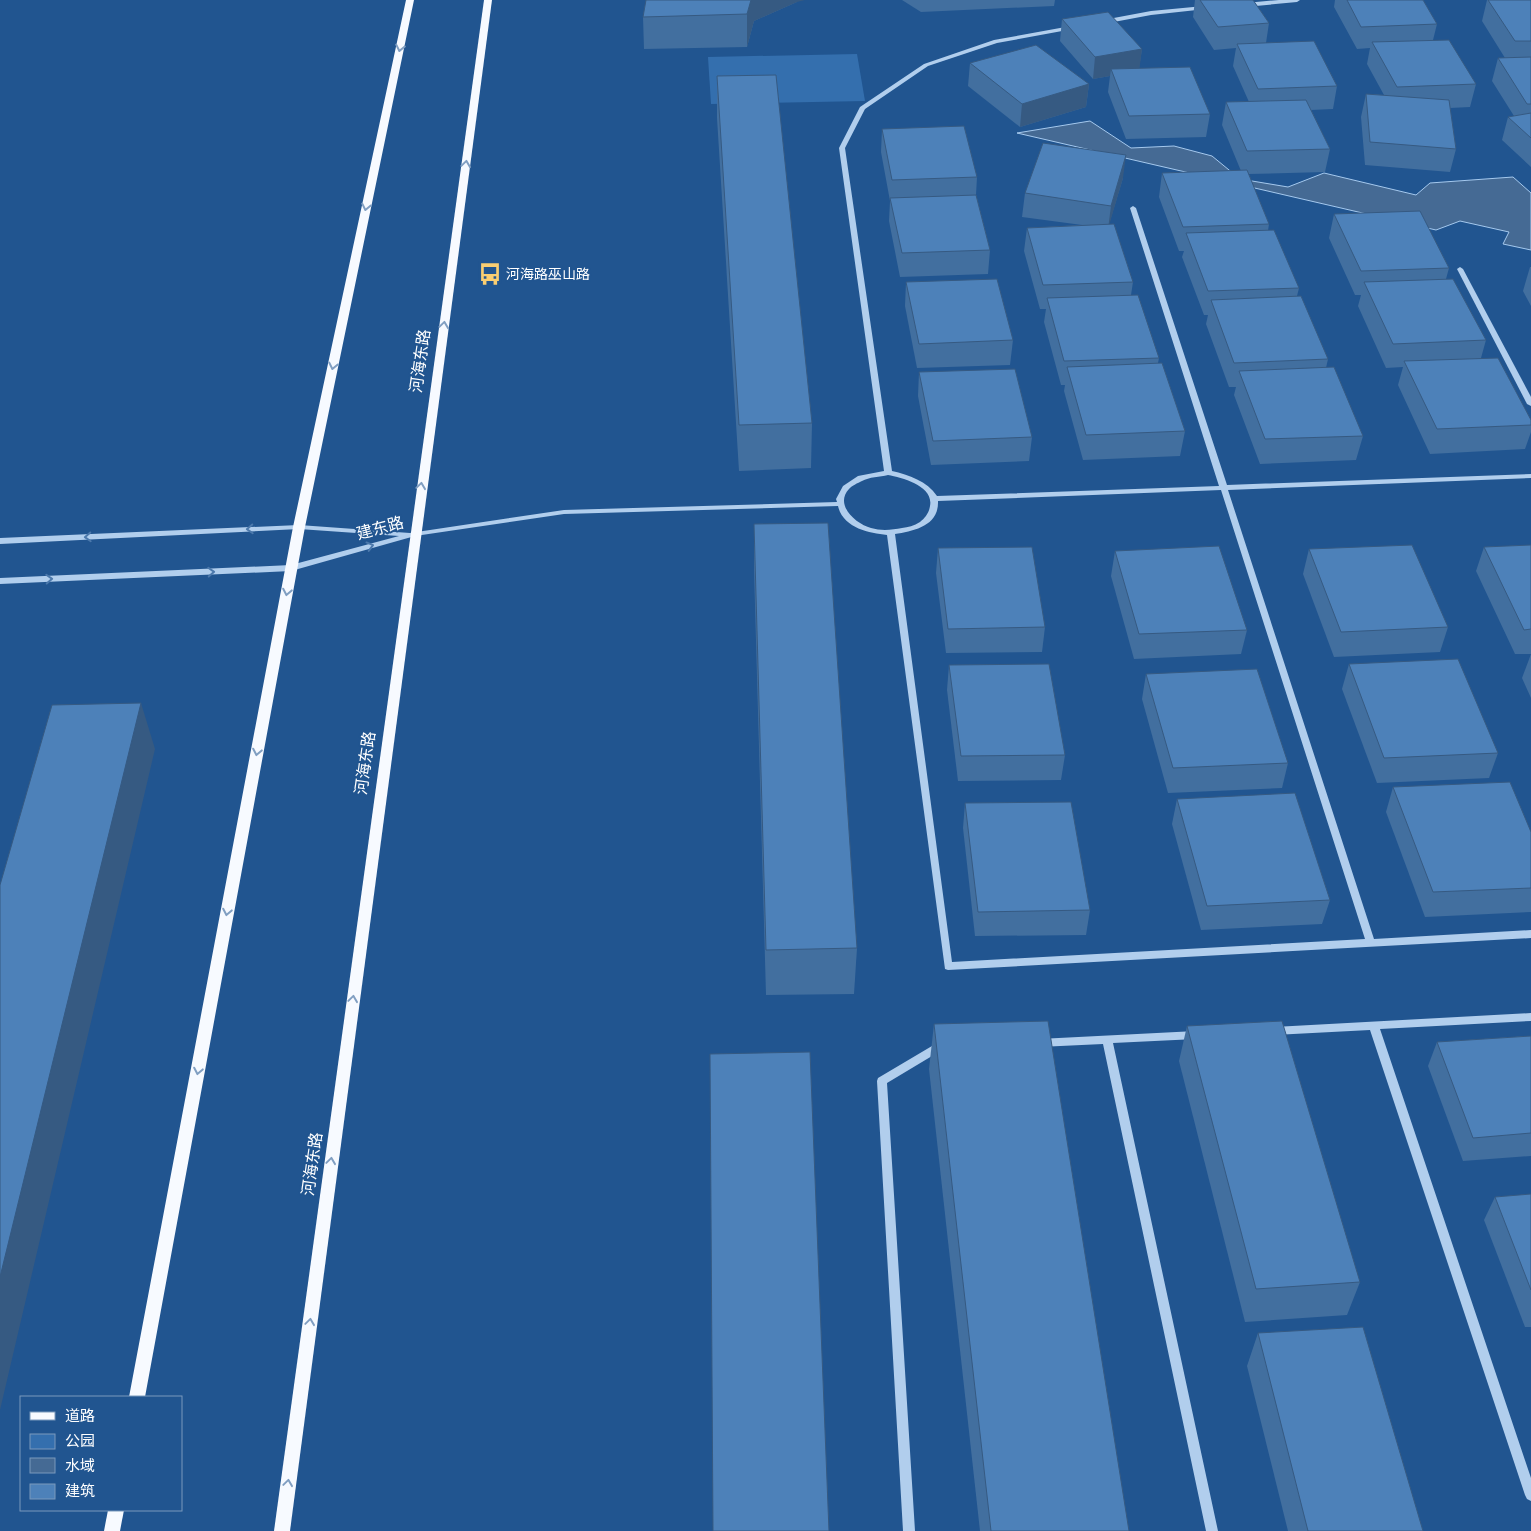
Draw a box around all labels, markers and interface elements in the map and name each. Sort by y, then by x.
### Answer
one-way arrow [395,43,406,52]
one-way arrow [460,159,471,167]
one-way arrow [362,202,372,211]
bus stop icon: 河海路巫山路 [477,261,503,287]
place label: 河海路巫山路 [506,265,590,283]
one-way arrow [438,320,448,329]
street label: 河海东路 [405,328,435,394]
one-way arrow [328,361,339,370]
one-way arrow [416,481,426,490]
street label: 建东路 [354,512,406,544]
one-way arrow [246,524,254,535]
one-way arrow [84,532,92,542]
one-way arrow [366,542,374,552]
one-way arrow [207,566,215,577]
one-way arrow [45,574,53,584]
one-way arrow [282,588,292,596]
street label: 河海东路 [350,730,380,796]
one-way arrow [252,747,263,756]
one-way arrow [223,907,233,916]
one-way arrow [347,995,358,1003]
one-way arrow [193,1067,203,1076]
street label: 河海东路 [297,1131,327,1197]
one-way arrow [325,1156,336,1164]
one-way arrow [304,1317,315,1325]
legend [20,1396,182,1511]
text: 道路 [65,1406,95,1426]
text: 公园 [65,1431,95,1451]
text: 水域 [65,1456,95,1476]
one-way arrow [282,1478,293,1486]
text: 建筑 [65,1481,95,1501]

